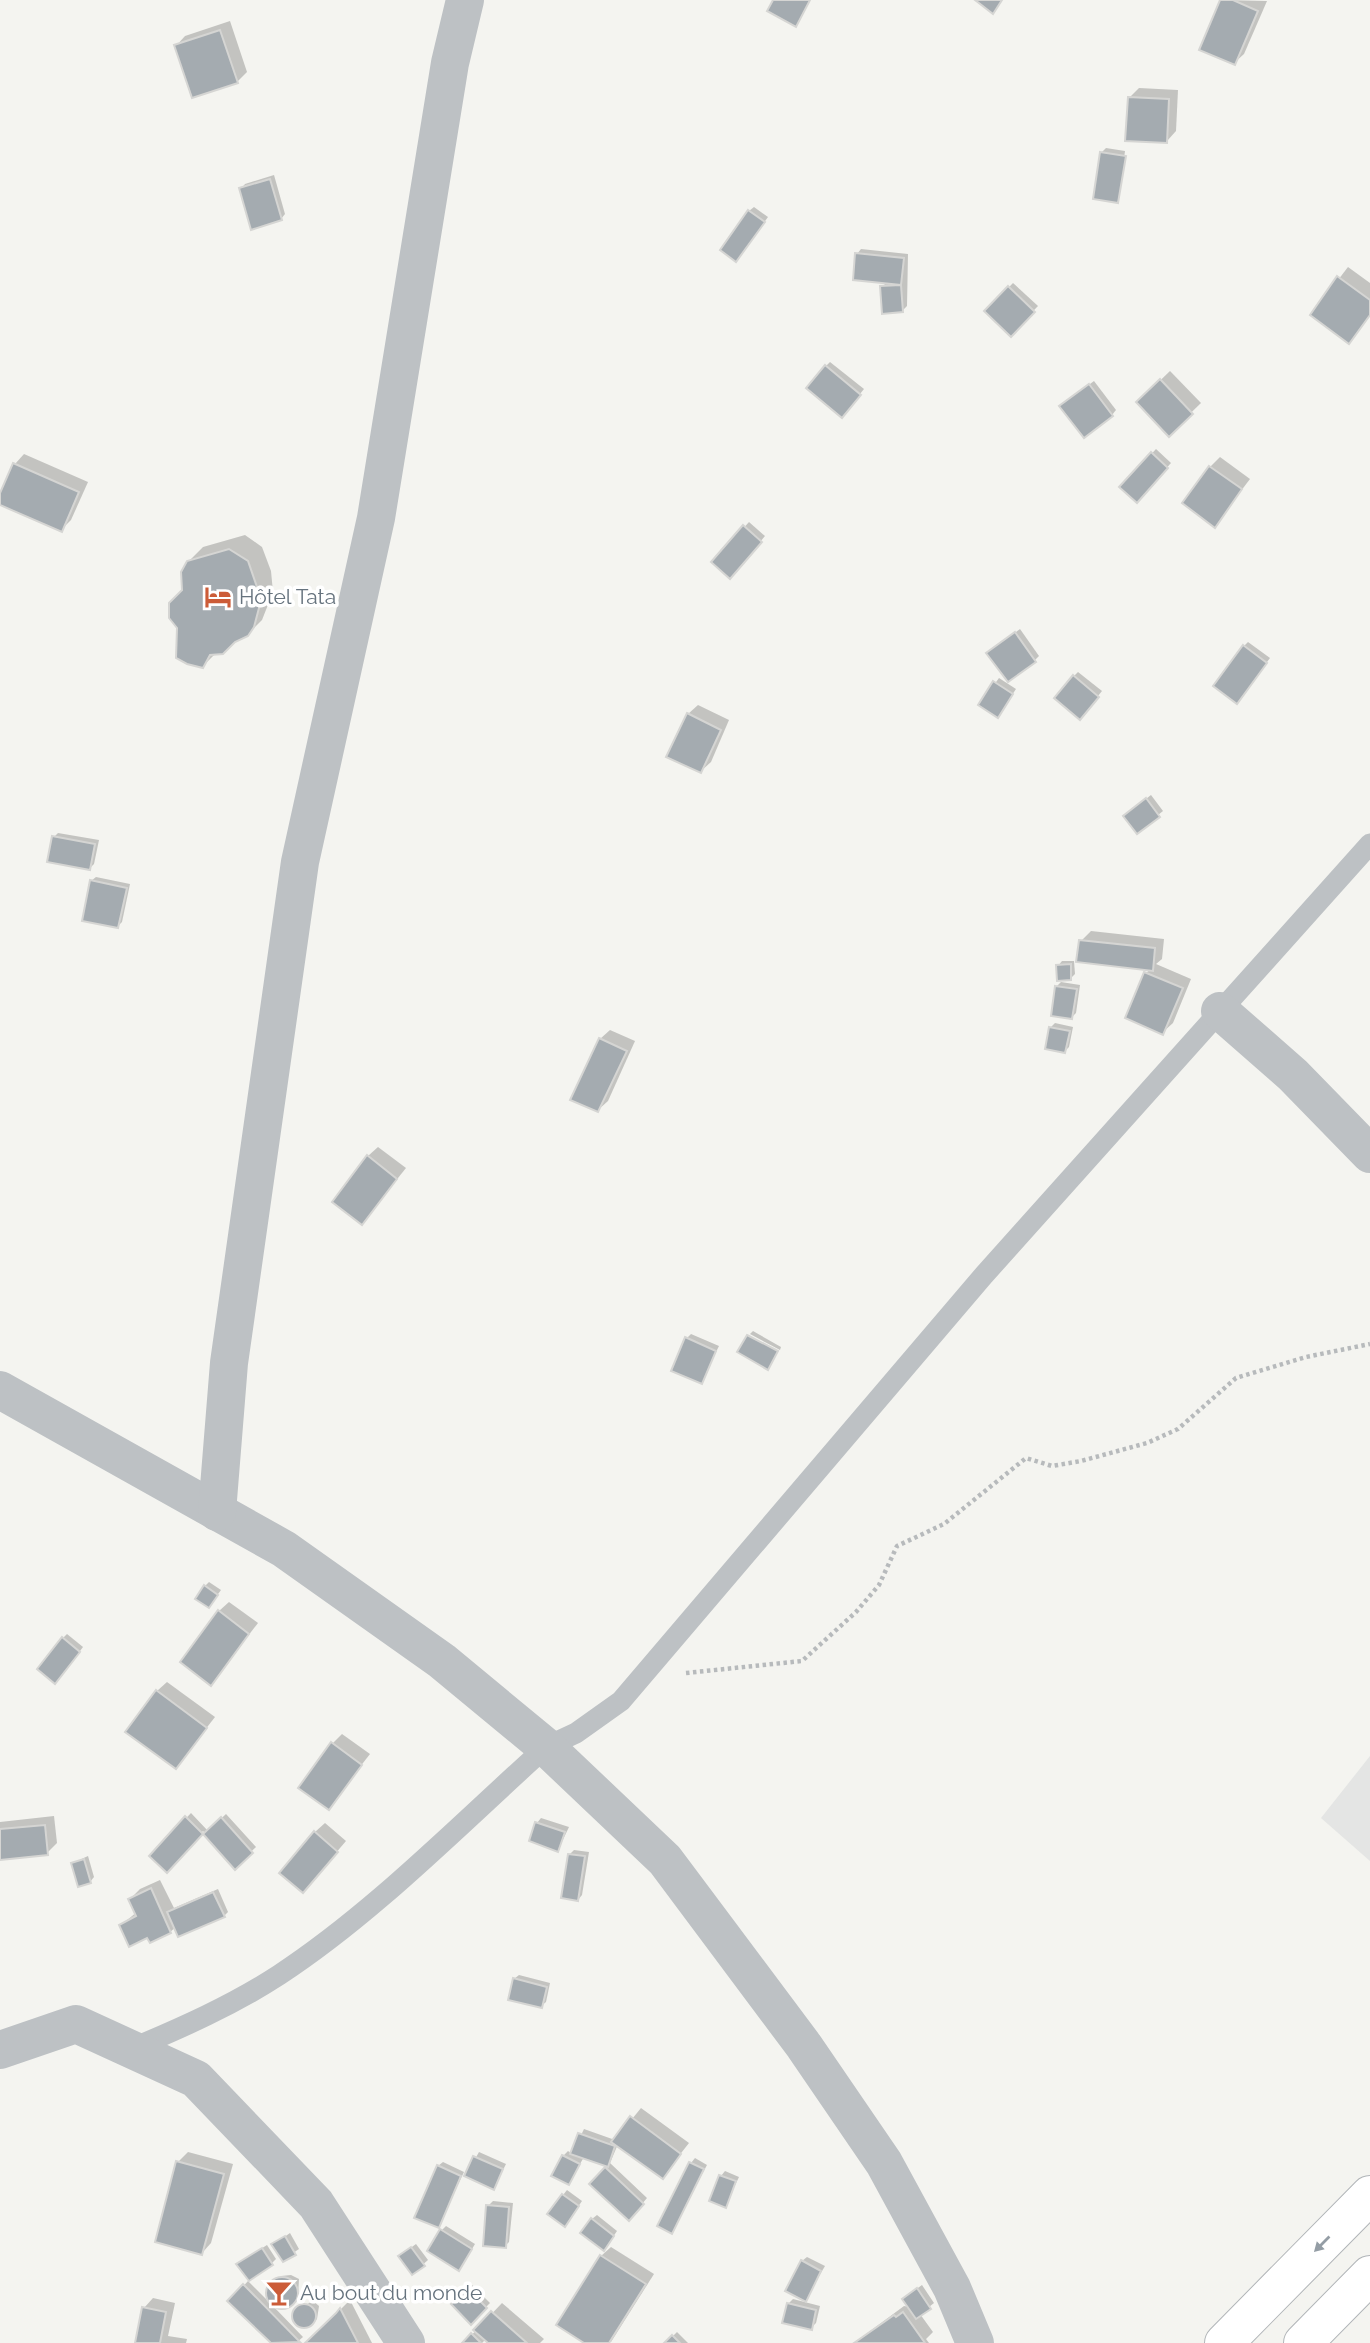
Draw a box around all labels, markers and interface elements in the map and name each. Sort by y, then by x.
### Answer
hotel icon: Hôtel Tata [203,582,233,612]
place label: Hôtel Tata [239,584,336,609]
one-way arrow [1314,2235,1331,2252]
bar icon: Au bout du monde [264,2278,294,2308]
place label: Au bout du monde [300,2280,482,2305]

